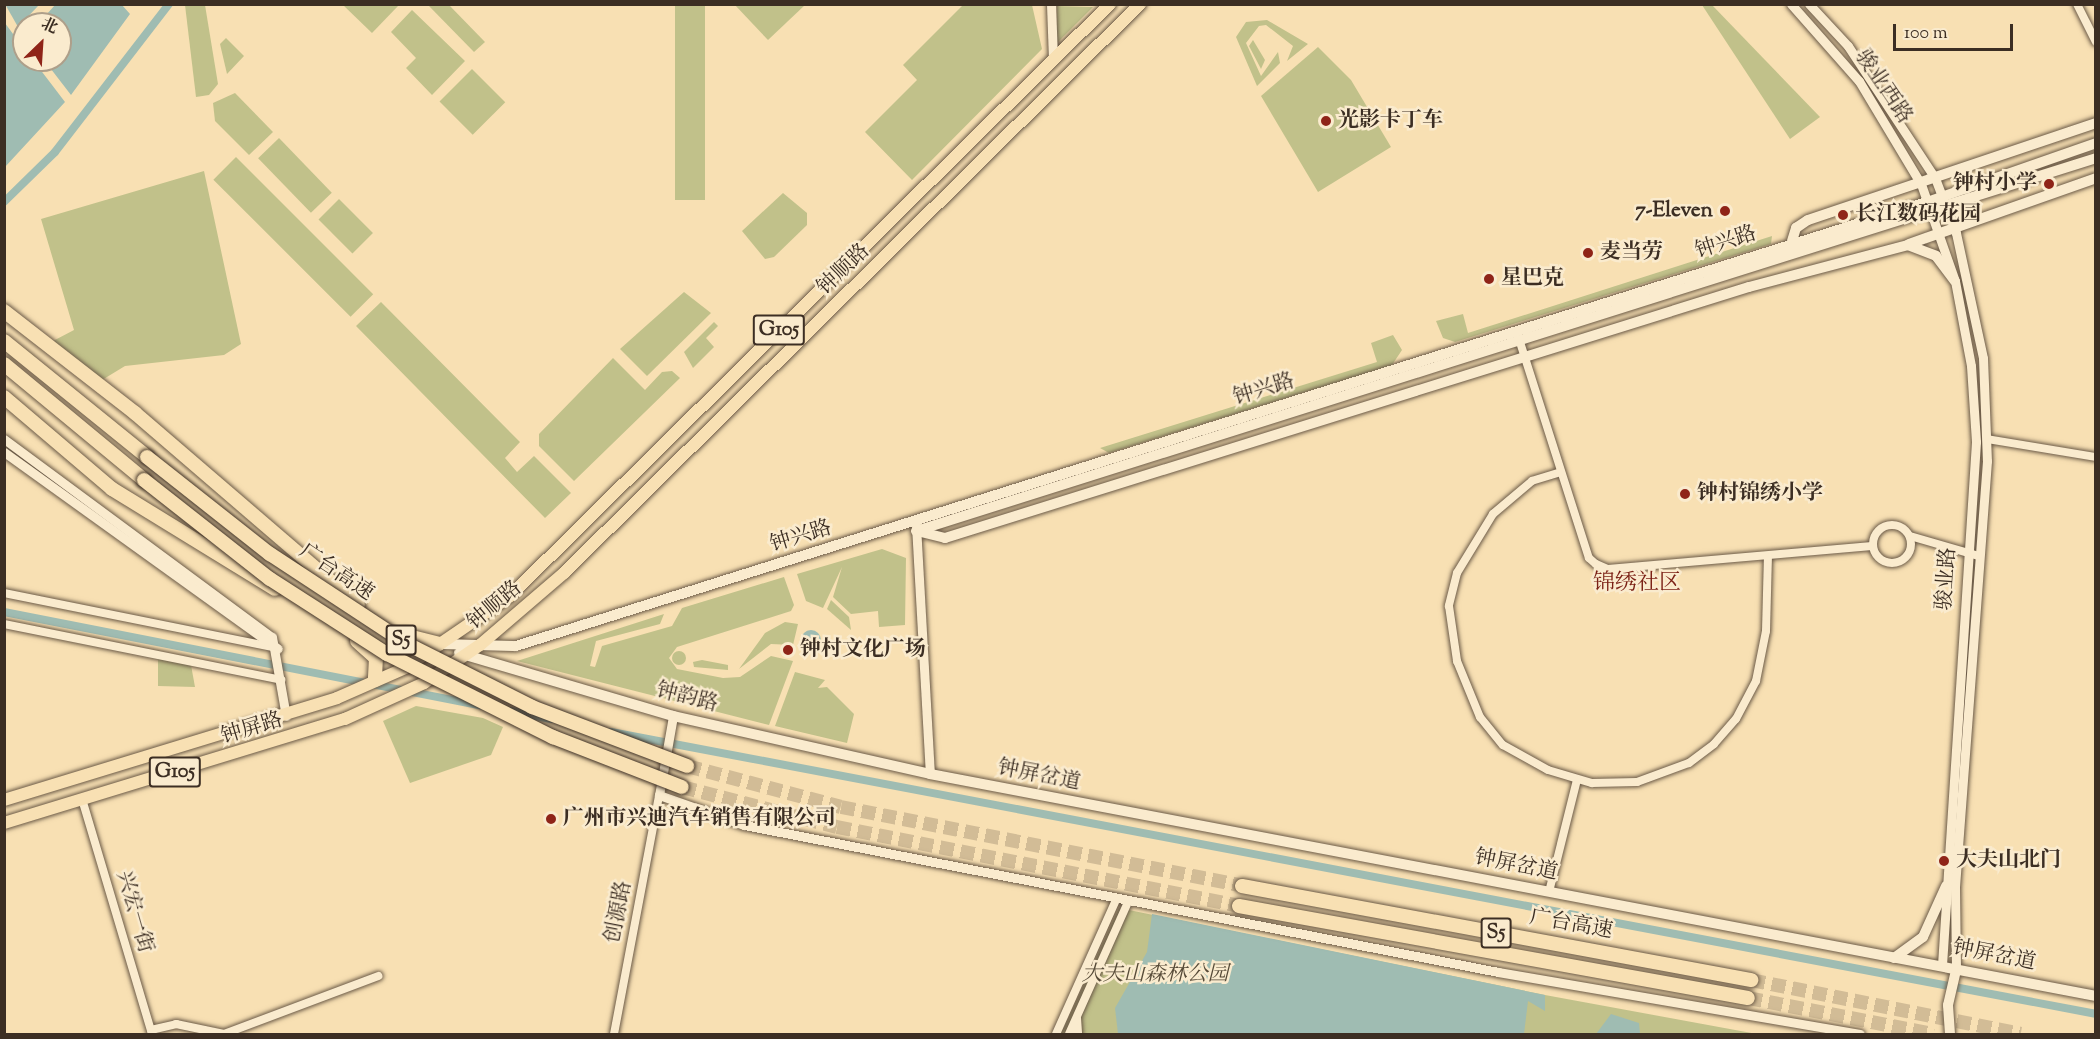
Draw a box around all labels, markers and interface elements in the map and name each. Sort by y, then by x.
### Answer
north arrow [12,12,72,72]
scale bar [1896,12,2016,50]
text: 北 [37,13,61,41]
text: 100 m [1904,21,1948,47]
street label: 骏业西路 [1849,45,1917,129]
place label: 光影卡丁车 [1338,108,1443,134]
marker: 光影卡丁车 [1319,114,1333,128]
place label: 钟村小学 [1953,171,2037,197]
marker: 钟村小学 [2042,177,2056,191]
place label: 7-Eleven [1635,198,1713,224]
place label: 长江数码花园 [1855,202,1981,228]
marker: 7-Eleven [1718,204,1732,218]
marker: 长江数码花园 [1836,208,1850,222]
street label: 钟兴路 [1692,221,1760,265]
street label: 钟顺路 [813,239,875,301]
place label: 麦当劳 [1600,240,1663,266]
marker: 麦当劳 [1581,246,1595,260]
place label: 星巴克 [1501,266,1564,292]
marker: 星巴克 [1482,272,1496,286]
road number: G105 [752,313,806,347]
street label: 钟兴路 [1230,369,1298,411]
place label: 钟村锦绣小学 [1697,481,1823,507]
marker: 钟村锦绣小学 [1678,487,1692,501]
street label: 钟兴路 [767,516,835,558]
street label: 广台高速 [294,539,378,607]
street label: 骏业路 [1932,547,1962,611]
district label: 锦绣社区 [1593,572,1681,598]
street label: 钟顺路 [463,576,527,636]
road number: S5 [384,623,418,657]
place label: 钟村文化广场 [800,637,926,663]
marker: 钟村文化广场 [781,643,795,657]
street label: 钟韵路 [653,678,721,718]
street label: 钟屏路 [218,708,286,750]
road number: G105 [148,755,202,789]
street label: 钟屏岔道 [995,756,1083,796]
place label: 广州市兴迪汽车销售有限公司 [563,806,836,832]
marker: 广州市兴迪汽车销售有限公司 [544,812,558,826]
street label: 钟屏岔道 [1472,846,1560,886]
place label: 大夫山北门 [1956,848,2061,874]
marker: 大夫山北门 [1937,854,1951,868]
street label: 兴宏一街 [110,868,158,956]
street label: 创源路 [601,879,637,945]
street label: 广台高速 [1527,905,1615,945]
road number: S5 [1480,916,1512,950]
street label: 钟屏岔道 [1950,936,2038,976]
park label: 大夫山森林公园 [1082,962,1228,988]

